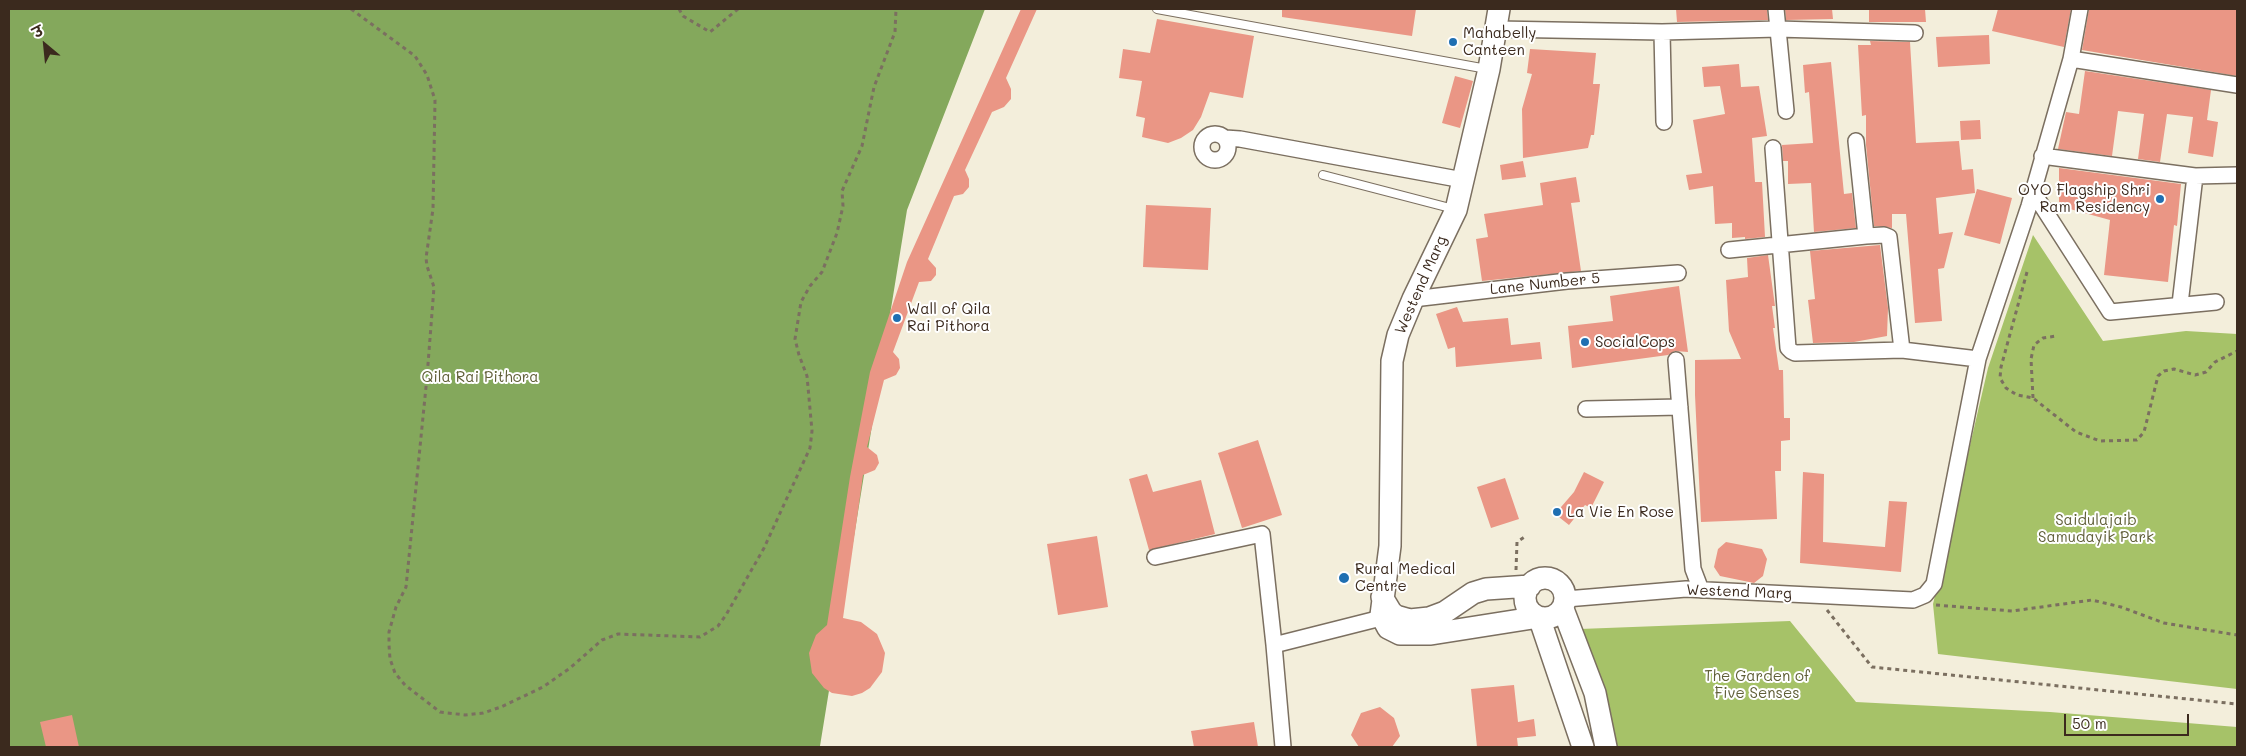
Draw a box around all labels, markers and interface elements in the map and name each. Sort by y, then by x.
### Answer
north arrow [20,20,70,70]
text: उ [29,21,46,42]
place label: Mahabelly Canteen [1463,24,1536,59]
marker: Mahabelly Canteen [1447,36,1459,48]
place label: OYO Flagship Shri Ram Residency [2018,181,2150,216]
marker: OYO Flagship Shri Ram Residency [2154,193,2166,205]
street label: Westend Marg [1391,233,1451,337]
street label: Lane Number 5 [1489,269,1601,299]
place label: Wall of Qila Rai Pithora [907,300,991,335]
marker: Wall of Qila Rai Pithora [891,312,903,324]
place label: SocialCops [1595,333,1675,351]
marker: SocialCops [1579,336,1591,348]
park label: Qila Rai Pithora [421,368,539,386]
place label: La Vie En Rose [1567,503,1674,521]
marker: La Vie En Rose [1551,506,1563,518]
park label: Saidulajaib Samudayik Park [2038,511,2154,546]
place label: Rural Medical Centre [1355,560,1456,595]
marker: Rural Medical Centre [1337,571,1351,585]
street label: Westend Marg [1686,581,1792,603]
park label: The Garden of Five Senses [1704,667,1810,702]
scale bar [2066,704,2191,736]
text: 50 m [2072,713,2107,733]

